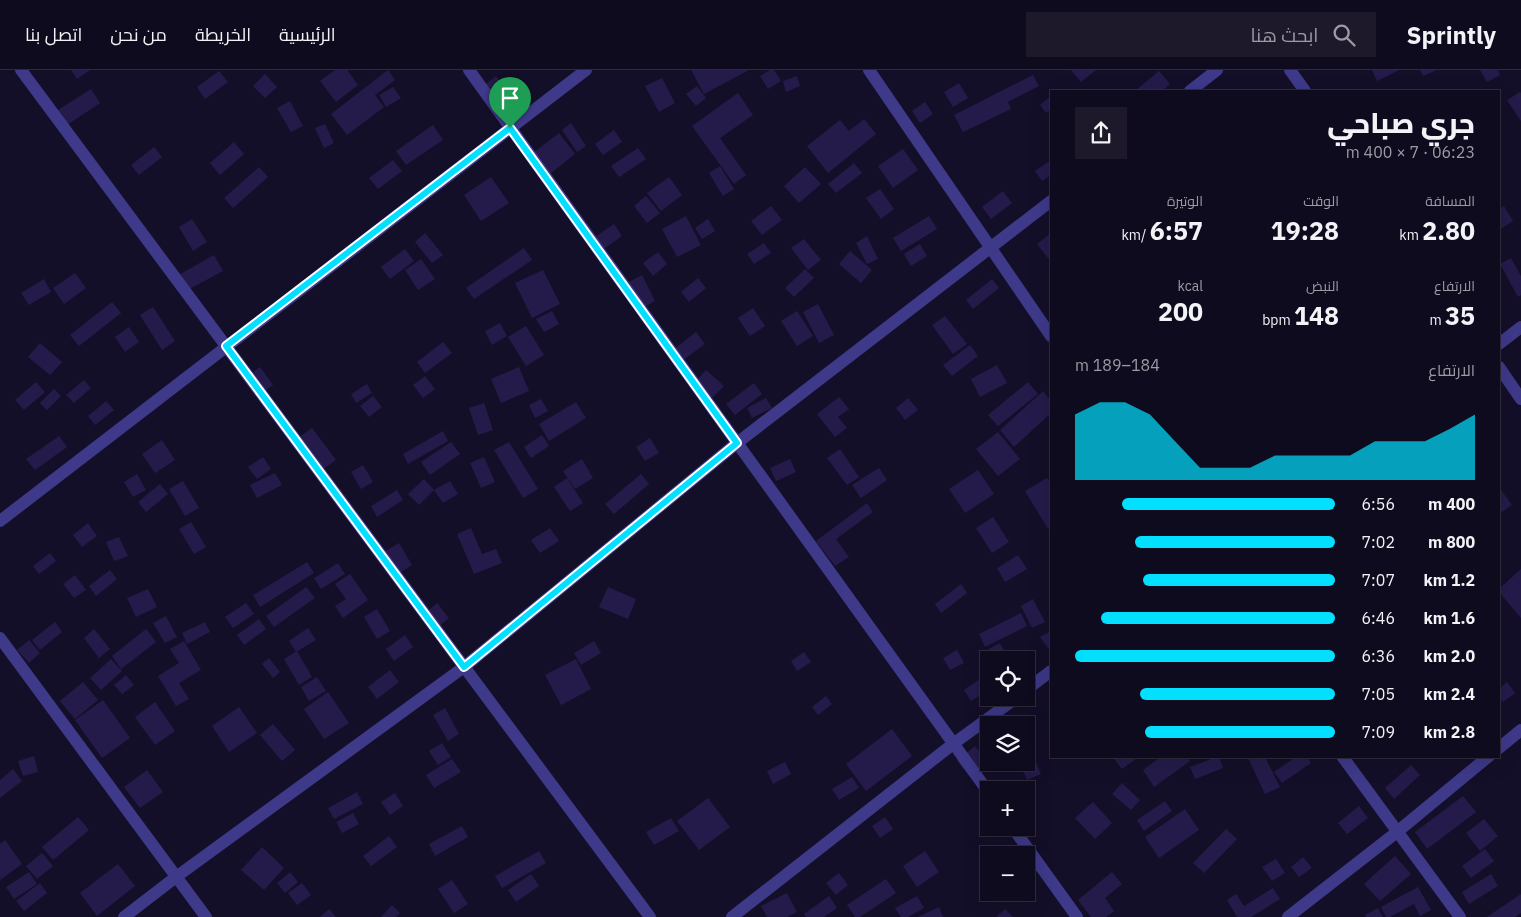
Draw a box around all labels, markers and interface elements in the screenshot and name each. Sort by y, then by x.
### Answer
search box [1026,12,1376,57]
text: Sprintly [1406,19,1496,51]
icon: search [1330,21,1358,49]
text: اتصل بنا [25,23,82,46]
text: من نحن [110,23,167,46]
text: الخريطة [195,23,251,46]
text: الرئيسية [279,23,336,46]
text: ابحث هنا [1250,23,1318,47]
pin [489,77,531,128]
icon: arrive [496,84,524,112]
text: جري صباحي [1327,104,1475,141]
button: share [1075,107,1127,159]
text: 06:23 · 7 × 400 m [1346,142,1475,162]
text: الوتيرة [1167,192,1203,210]
text: الوقت [1303,192,1339,210]
text: المسافة [1425,192,1475,210]
text: 6:57 [1150,214,1203,247]
text: 19:28 [1271,214,1339,247]
text: 2.80 [1422,214,1475,247]
text: /km [1121,226,1150,244]
text: km [1399,226,1422,244]
text: kcal [1178,277,1203,295]
text: النبض [1306,277,1339,295]
text: الارتفاع [1434,277,1475,295]
text: 200 [1158,295,1203,328]
text: 148 [1294,299,1339,332]
text: 35 [1445,299,1475,332]
text: bpm [1262,311,1294,329]
text: m [1429,311,1445,329]
text: 184–189 m [1075,355,1160,375]
text: الارتفاع [1428,360,1475,380]
text: 6:56 [1362,494,1395,514]
text: 400 m [1428,494,1475,514]
text: 7:02 [1362,532,1395,552]
text: 800 m [1428,532,1475,552]
text: 7:07 [1362,570,1395,590]
text: 1.2 km [1424,570,1475,590]
text: 6:46 [1362,608,1395,628]
text: 1.6 km [1424,608,1475,628]
text: 6:36 [1362,646,1395,666]
text: 2.0 km [1424,646,1475,666]
map controls [980,651,1035,901]
button: locate [980,651,1035,706]
text: 7:05 [1362,684,1395,704]
text: 2.4 km [1424,684,1475,704]
button: layers [980,716,1035,771]
text: 7:09 [1362,722,1395,742]
text: 2.8 km [1424,722,1475,742]
button: + [980,781,1035,836]
button: − [980,846,1035,901]

